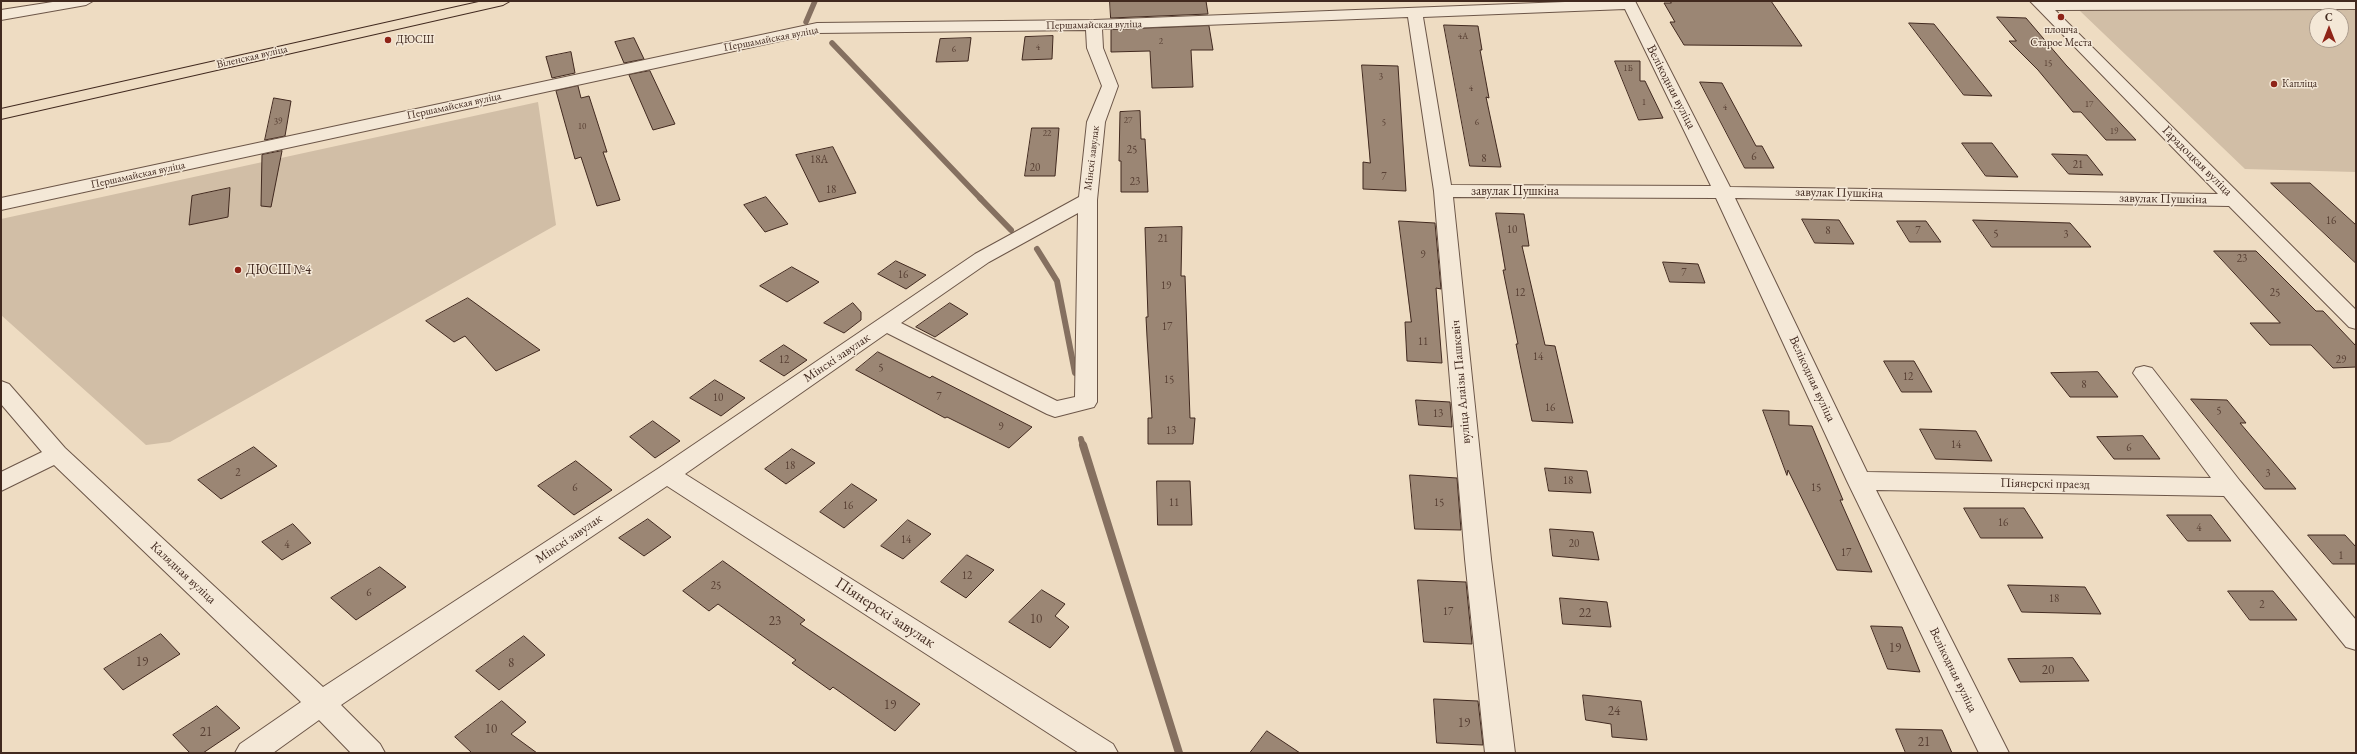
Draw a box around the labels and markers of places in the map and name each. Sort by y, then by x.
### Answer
marker: плошча Старое Места [2056,12,2066,22]
place label: плошча Старое Места [2030,23,2092,49]
place label: ДЮСШ [396,33,434,47]
marker: ДЮСШ [383,35,393,45]
place label: Капліца [2282,77,2317,91]
marker: Капліца [2269,79,2279,89]
place label: ДЮСШ №4 [246,262,311,278]
marker: ДЮСШ №4 [233,265,243,275]

